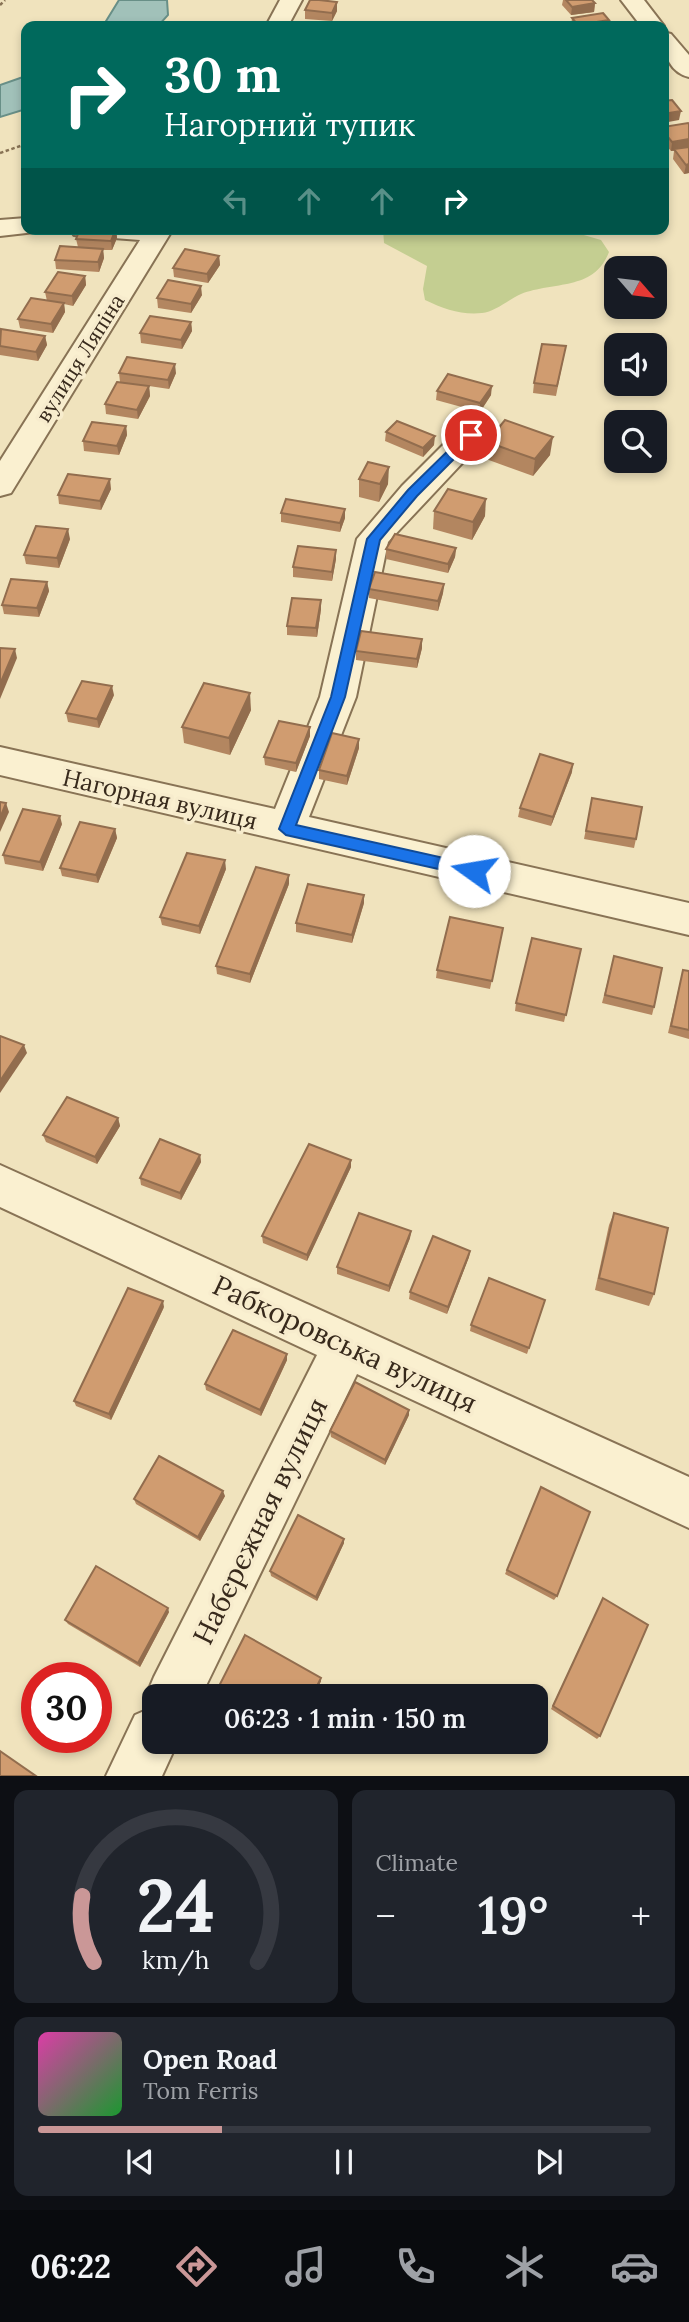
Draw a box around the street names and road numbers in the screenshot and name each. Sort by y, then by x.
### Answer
street label: вулиця Ляпіна [30,289,130,427]
street label: Нагорная вулиця [60,762,260,836]
street label: Рабкоровська вулиця [207,1267,483,1421]
street label: Набєрєжная вулиця [185,1392,335,1650]

